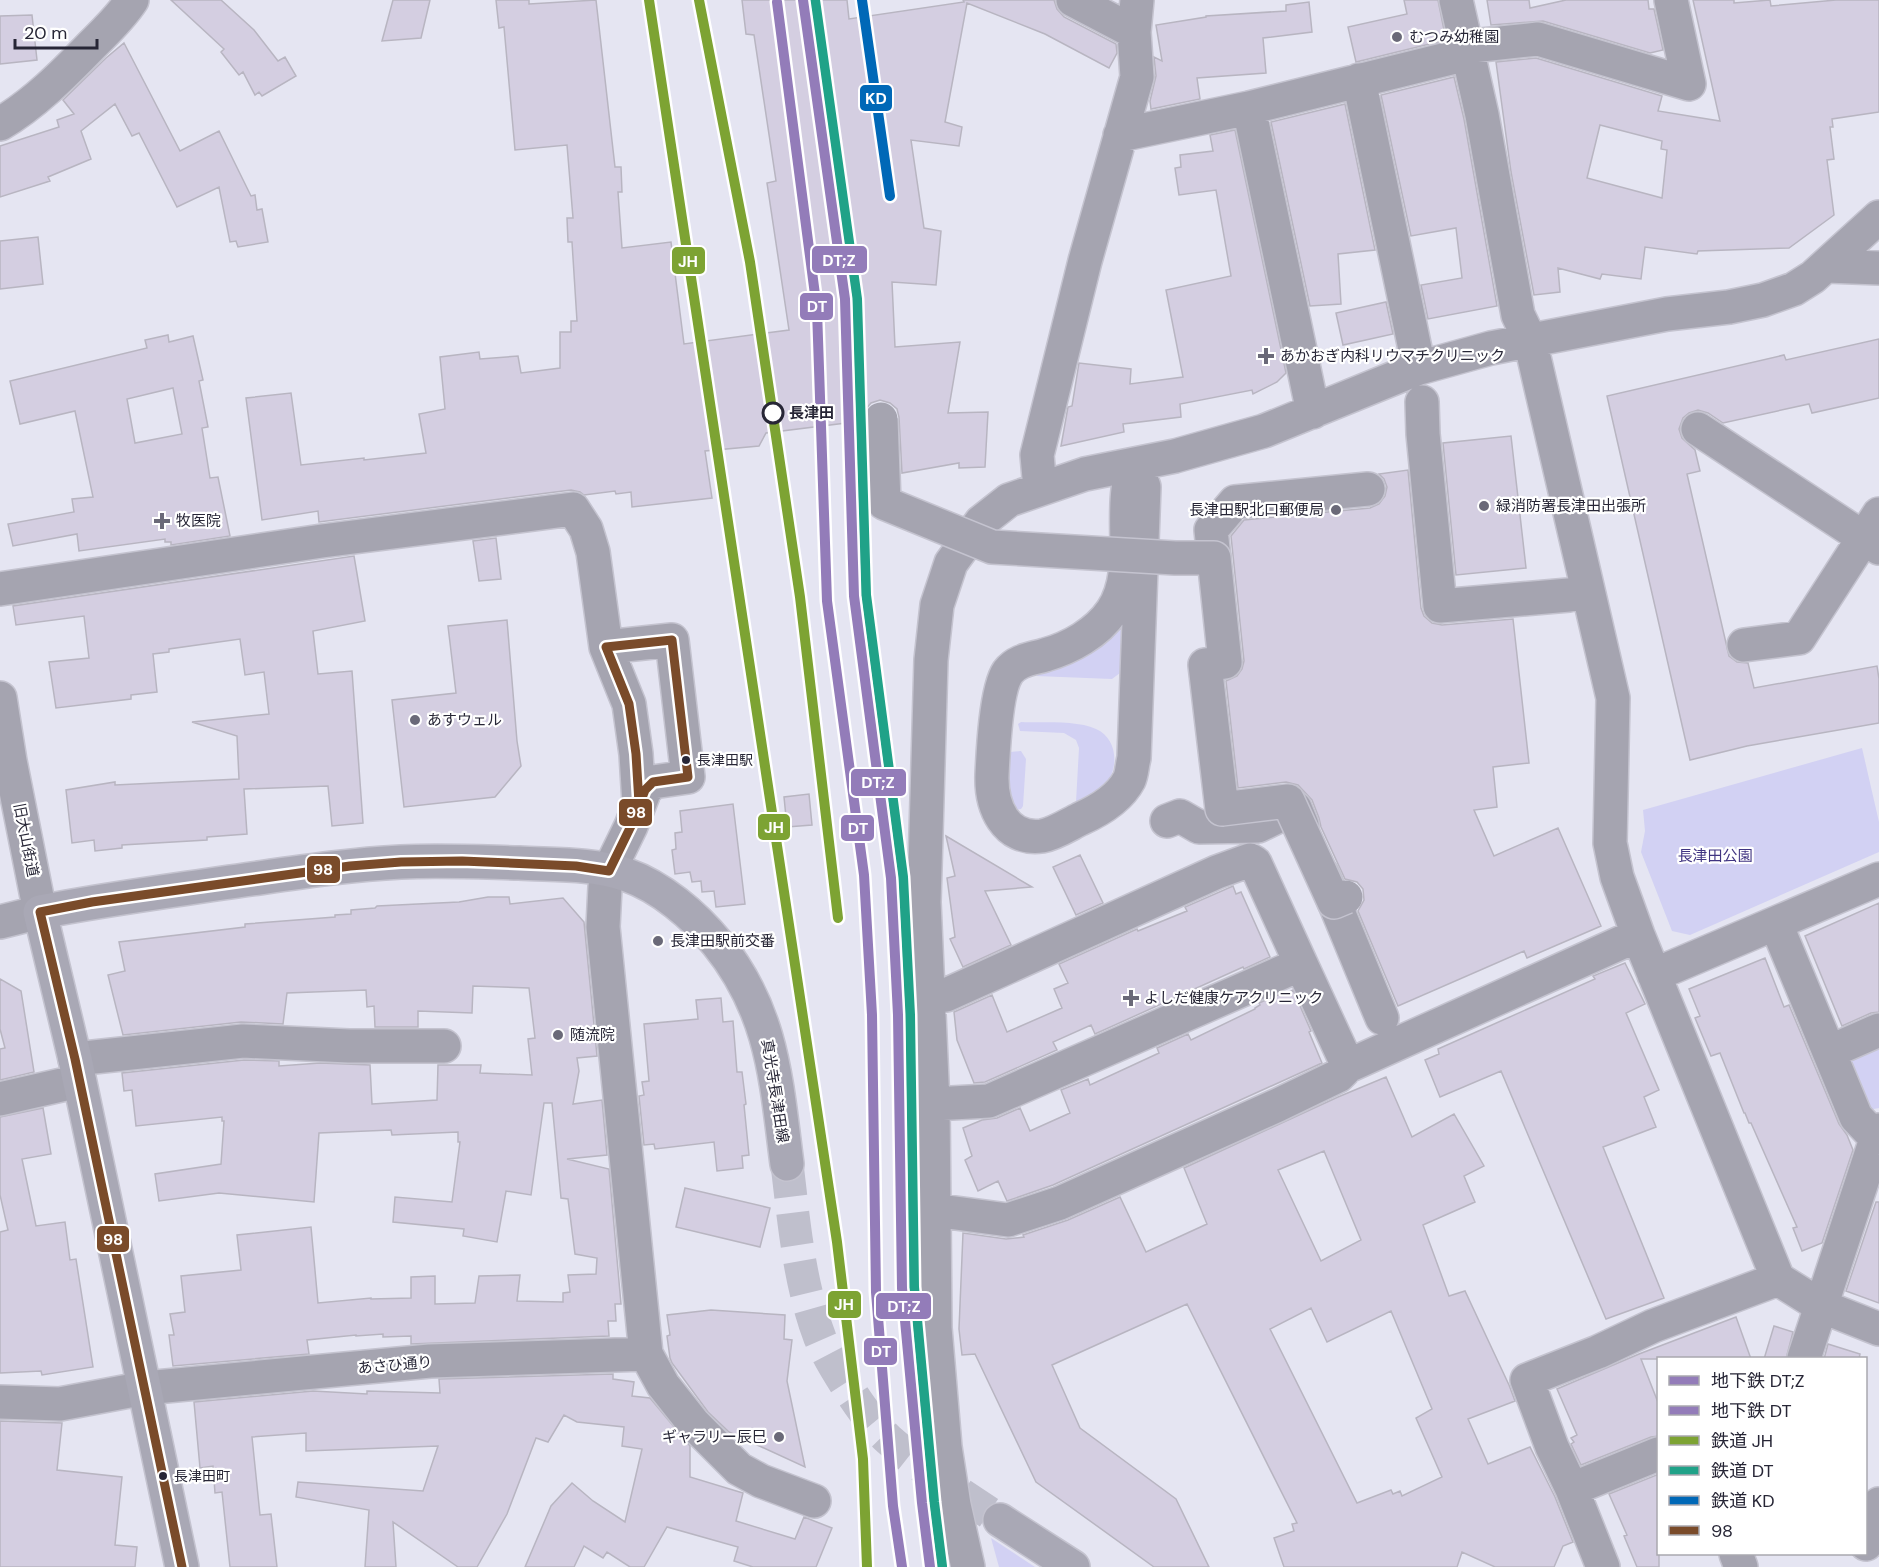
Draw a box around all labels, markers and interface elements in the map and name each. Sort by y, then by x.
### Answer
scale bar [15,12,98,50]
text: 20 m [24,21,67,45]
place label: むつみ幼稚園 [1409,27,1499,47]
marker: むつみ幼稚園 [1390,30,1404,44]
line badge: KD [859,84,893,112]
text: KD [865,88,887,109]
line badge: DT;Z [811,245,868,274]
line badge: JH [671,246,706,275]
text: DT;Z [822,250,856,271]
text: JH [678,251,698,272]
line badge: DT [799,292,834,321]
text: DT [807,296,828,317]
place label: あかおぎ内科リウマチクリニック [1280,346,1505,366]
marker: あかおぎ内科リウマチクリニック [1257,347,1275,365]
marker: 長津田 [762,402,784,424]
place label: 長津田 [789,403,834,423]
place label: 緑消防署長津田出張所 [1496,496,1646,516]
marker: 緑消防署長津田出張所 [1477,499,1491,513]
place label: 長津田駅北口郵便局 [1189,500,1324,520]
marker: 長津田駅北口郵便局 [1329,503,1343,517]
place label: 牧医院 [176,511,221,531]
marker: 牧医院 [153,512,171,530]
place label: あすウェル [427,710,502,730]
marker: あすウェル [408,713,422,727]
place label: 長津田駅 [697,751,753,769]
marker: 長津田駅 [680,754,692,766]
line badge: DT;Z [850,768,907,797]
text: DT;Z [861,772,895,793]
line badge: 98 [618,798,653,827]
street label: 旧大山街道 [9,801,43,879]
text: 98 [626,802,646,823]
line badge: JH [757,813,791,841]
line badge: DT [840,814,875,842]
text: JH [764,817,784,838]
text: DT [848,818,869,839]
park label: 長津田公園 [1677,846,1753,866]
line badge: 98 [306,855,341,884]
text: 98 [313,859,333,880]
place label: 長津田駅前交番 [670,931,775,951]
marker: 長津田駅前交番 [651,934,665,948]
place label: よしだ健康ケアクリニック [1144,988,1323,1008]
marker: よしだ健康ケアクリニック [1122,989,1140,1007]
place label: 随流院 [570,1025,615,1045]
marker: 随流院 [551,1028,565,1042]
street label: 真光寺長津田線 [757,1038,793,1144]
line badge: 98 [96,1225,130,1253]
text: 98 [103,1229,123,1250]
line badge: JH [827,1290,862,1319]
line badge: DT;Z [875,1292,932,1320]
text: JH [834,1294,854,1315]
text: DT;Z [887,1296,921,1317]
line badge: DT [863,1337,898,1366]
text: DT [871,1341,892,1362]
street label: あさひ通り [357,1352,433,1378]
legend [1657,1357,1867,1555]
text: 地下鉄 DT;Z [1711,1369,1805,1393]
text: 地下鉄 DT [1711,1399,1792,1423]
place label: ギャラリー辰巳 [662,1427,767,1447]
text: 鉄道 JH [1711,1429,1773,1453]
marker: ギャラリー辰巳 [772,1430,786,1444]
text: 鉄道 DT [1711,1459,1774,1483]
place label: 長津田町 [174,1467,230,1485]
marker: 長津田町 [157,1470,169,1482]
text: 鉄道 KD [1711,1489,1775,1513]
text: 98 [1711,1519,1733,1543]

